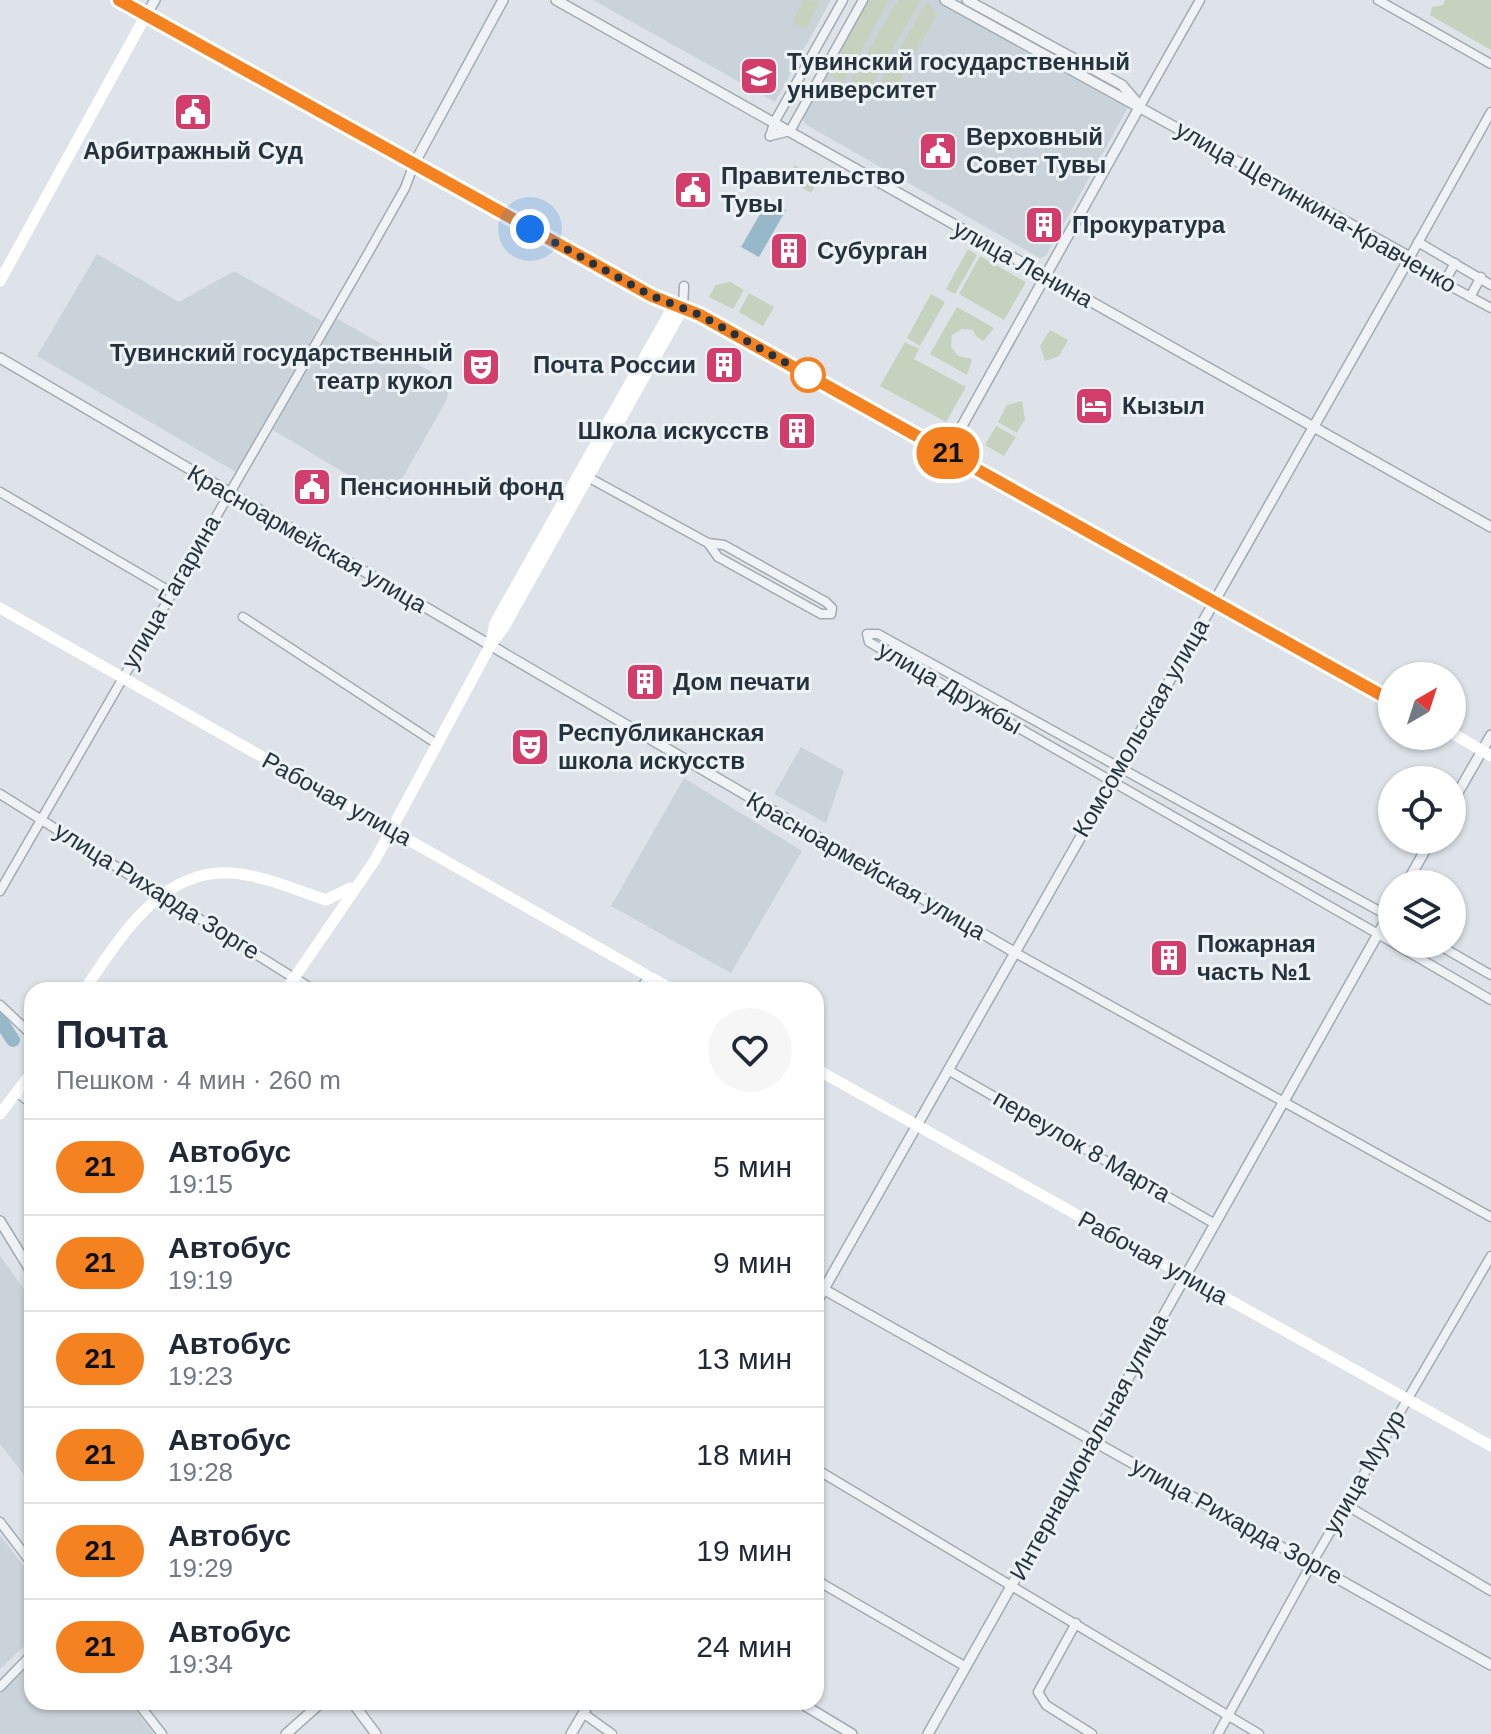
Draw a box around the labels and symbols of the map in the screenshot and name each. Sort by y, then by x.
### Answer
place label: Тувинский государственный университет [787,48,1130,103]
school or university icon: Тувинский государственный университет [738,55,780,97]
public building icon: Арбитражный Суд [172,91,214,133]
street label: улица Щетинкина-Кравченко [1171,115,1461,298]
place label: Верховный Совет Тувы [966,123,1106,178]
public building icon: Верховный Совет Тувы [917,130,959,172]
place label: Арбитражный Суд [83,137,303,164]
place label: Правительство Тувы [721,162,905,217]
public building icon: Правительство Тувы [672,169,714,211]
building icon: Прокуратура [1023,204,1065,246]
your location [510,209,550,249]
place label: Прокуратура [1072,211,1226,238]
street label: улица Ленина [949,214,1098,313]
building icon: Субурган [768,230,810,272]
place label: Субурган [817,237,928,264]
place label: Тувинский государственный театр кукол [110,339,453,394]
building icon: Почта России [703,344,745,386]
theatre icon: Тувинский государственный театр кукол [460,346,502,388]
place label: Почта России [533,351,696,378]
unlabelled marker [791,358,825,392]
hotel icon: Кызыл [1073,385,1115,427]
place label: Кызыл [1122,392,1205,419]
building icon: Школа искусств [776,410,818,452]
place label: Школа искусств [578,417,769,444]
line badge: 21 [912,427,984,479]
street label: Красноармейская улица [183,459,432,618]
public building icon: Пенсионный фонд [291,466,333,508]
place label: Пенсионный фонд [340,473,564,500]
street label: улица Гагарина [116,510,226,673]
street label: Комсомольская улица [1067,613,1214,842]
street label: улица Дружбы [874,635,1027,740]
building icon: Дом печати [624,661,666,703]
north arrow [1378,662,1466,750]
place label: Дом печати [673,668,810,695]
place label: Республиканская школа искусств [558,719,764,774]
theatre icon: Республиканская школа искусств [509,726,551,768]
street label: Рабочая улица [258,746,417,851]
street label: Красноармейская улица [742,786,991,945]
street label: улица Рихарда Зорге [50,816,265,965]
place label: Пожарная часть №1 [1197,930,1316,985]
building icon: Пожарная часть №1 [1148,937,1190,979]
street label: переулок 8 Марта [989,1084,1176,1207]
street label: Рабочая улица [1074,1205,1233,1310]
street label: Интернациональная улица [1004,1308,1173,1585]
street label: улица Мугур [1317,1405,1410,1539]
street label: улица Рихарда Зорге [1127,1451,1347,1590]

